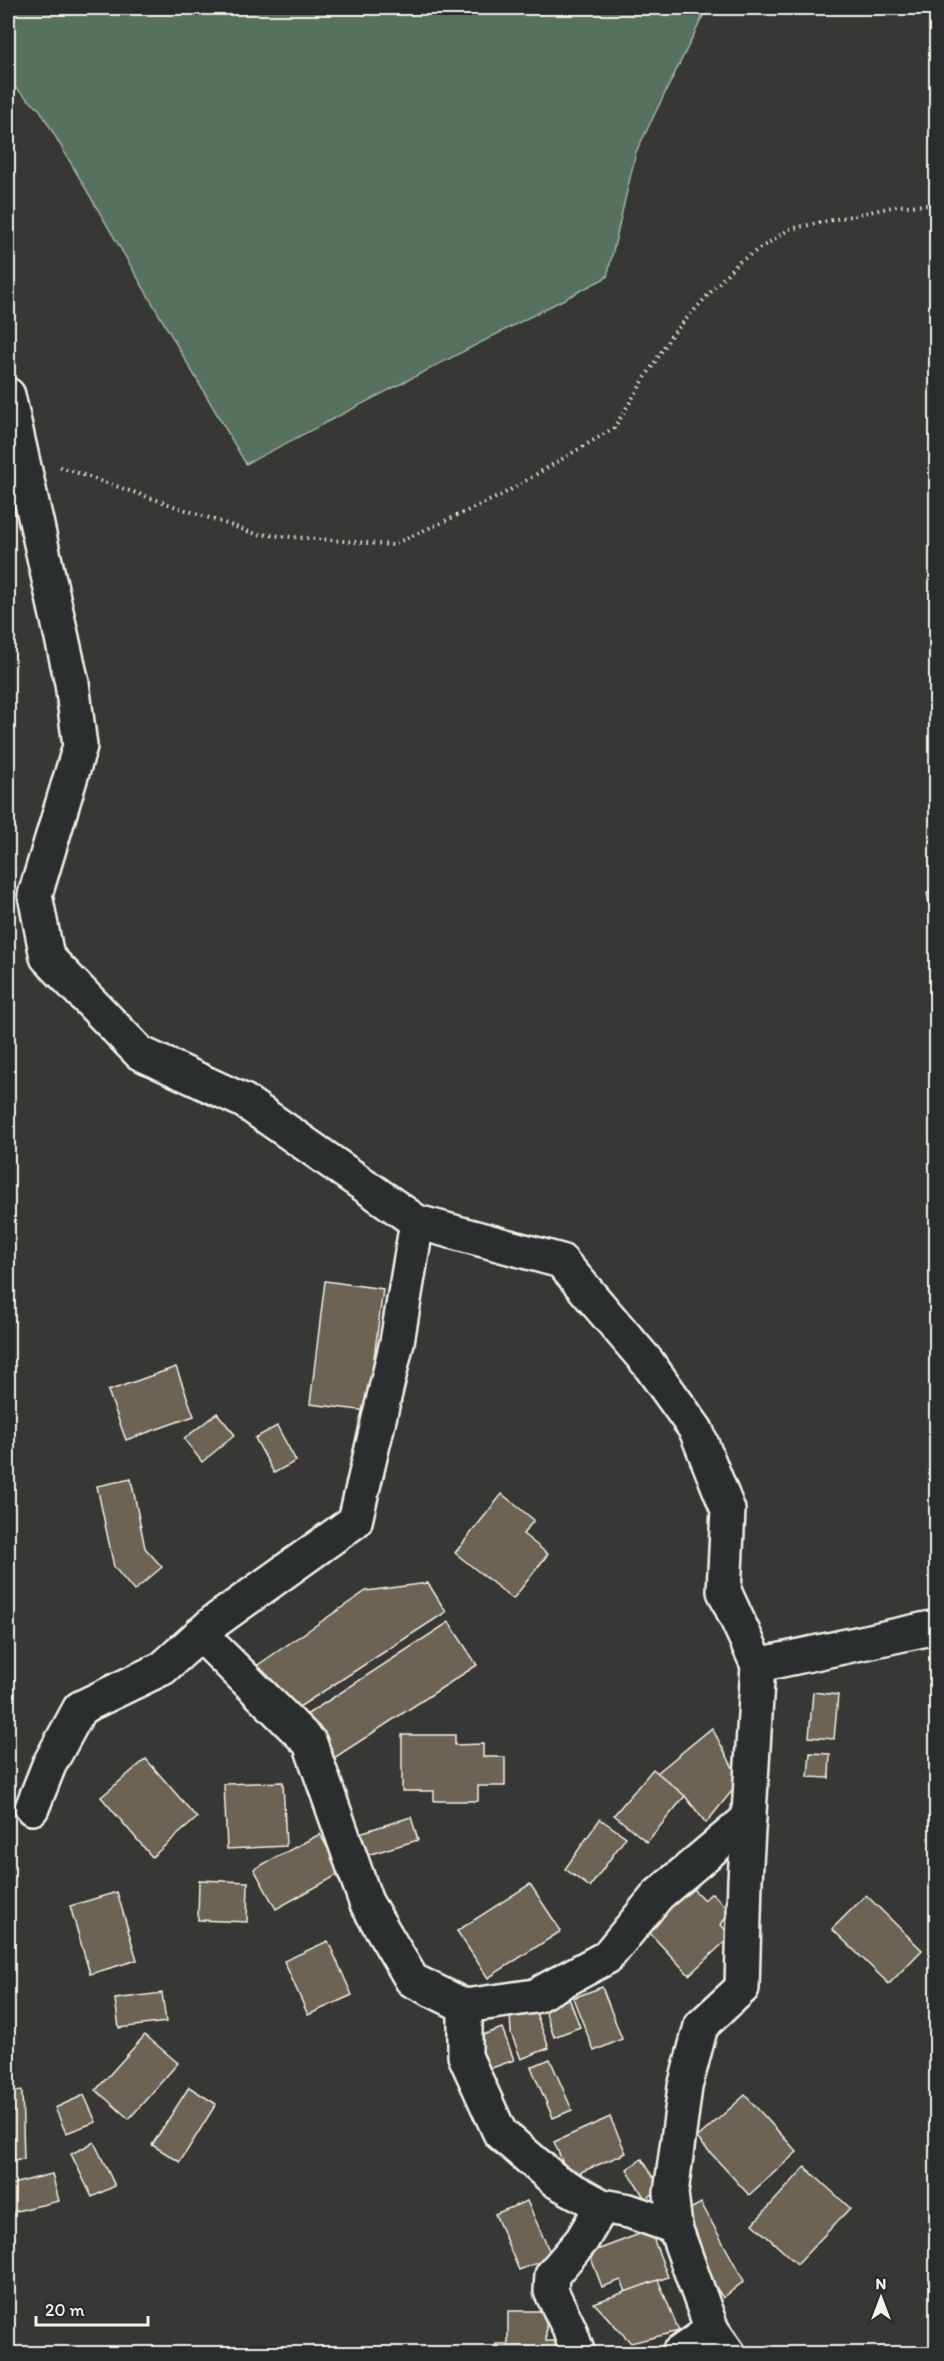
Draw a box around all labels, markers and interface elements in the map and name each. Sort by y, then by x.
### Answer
north arrow [851,2268,911,2328]
text: N [876,2274,886,2293]
scale bar [36,2289,148,2327]
text: 20 m [45,2299,85,2321]

